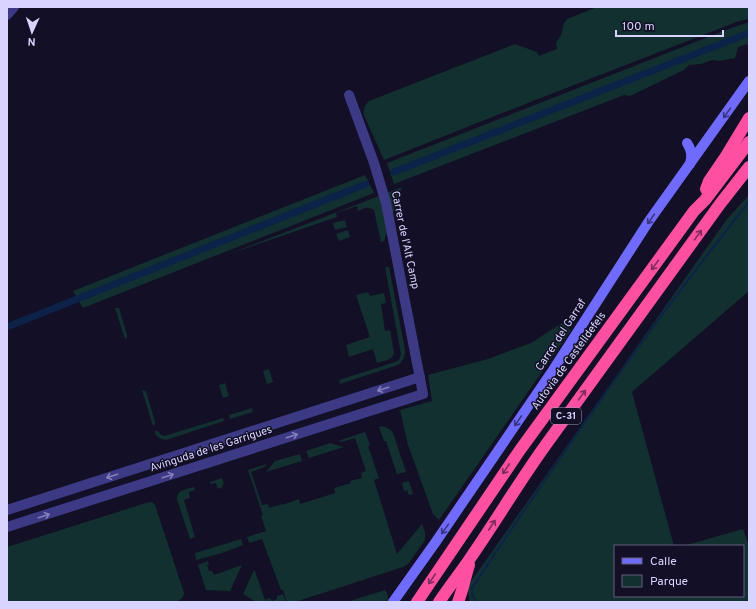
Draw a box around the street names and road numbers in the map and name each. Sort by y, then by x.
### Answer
street label: Carrer de l'Alt Camp [388,190,422,290]
street label: Carrer del Garraf [533,296,590,374]
street label: Autovia de Castelldefels [529,309,609,413]
road number: C-31 [551,408,581,424]
street label: Avinguda de les Garrigues [148,423,274,475]

